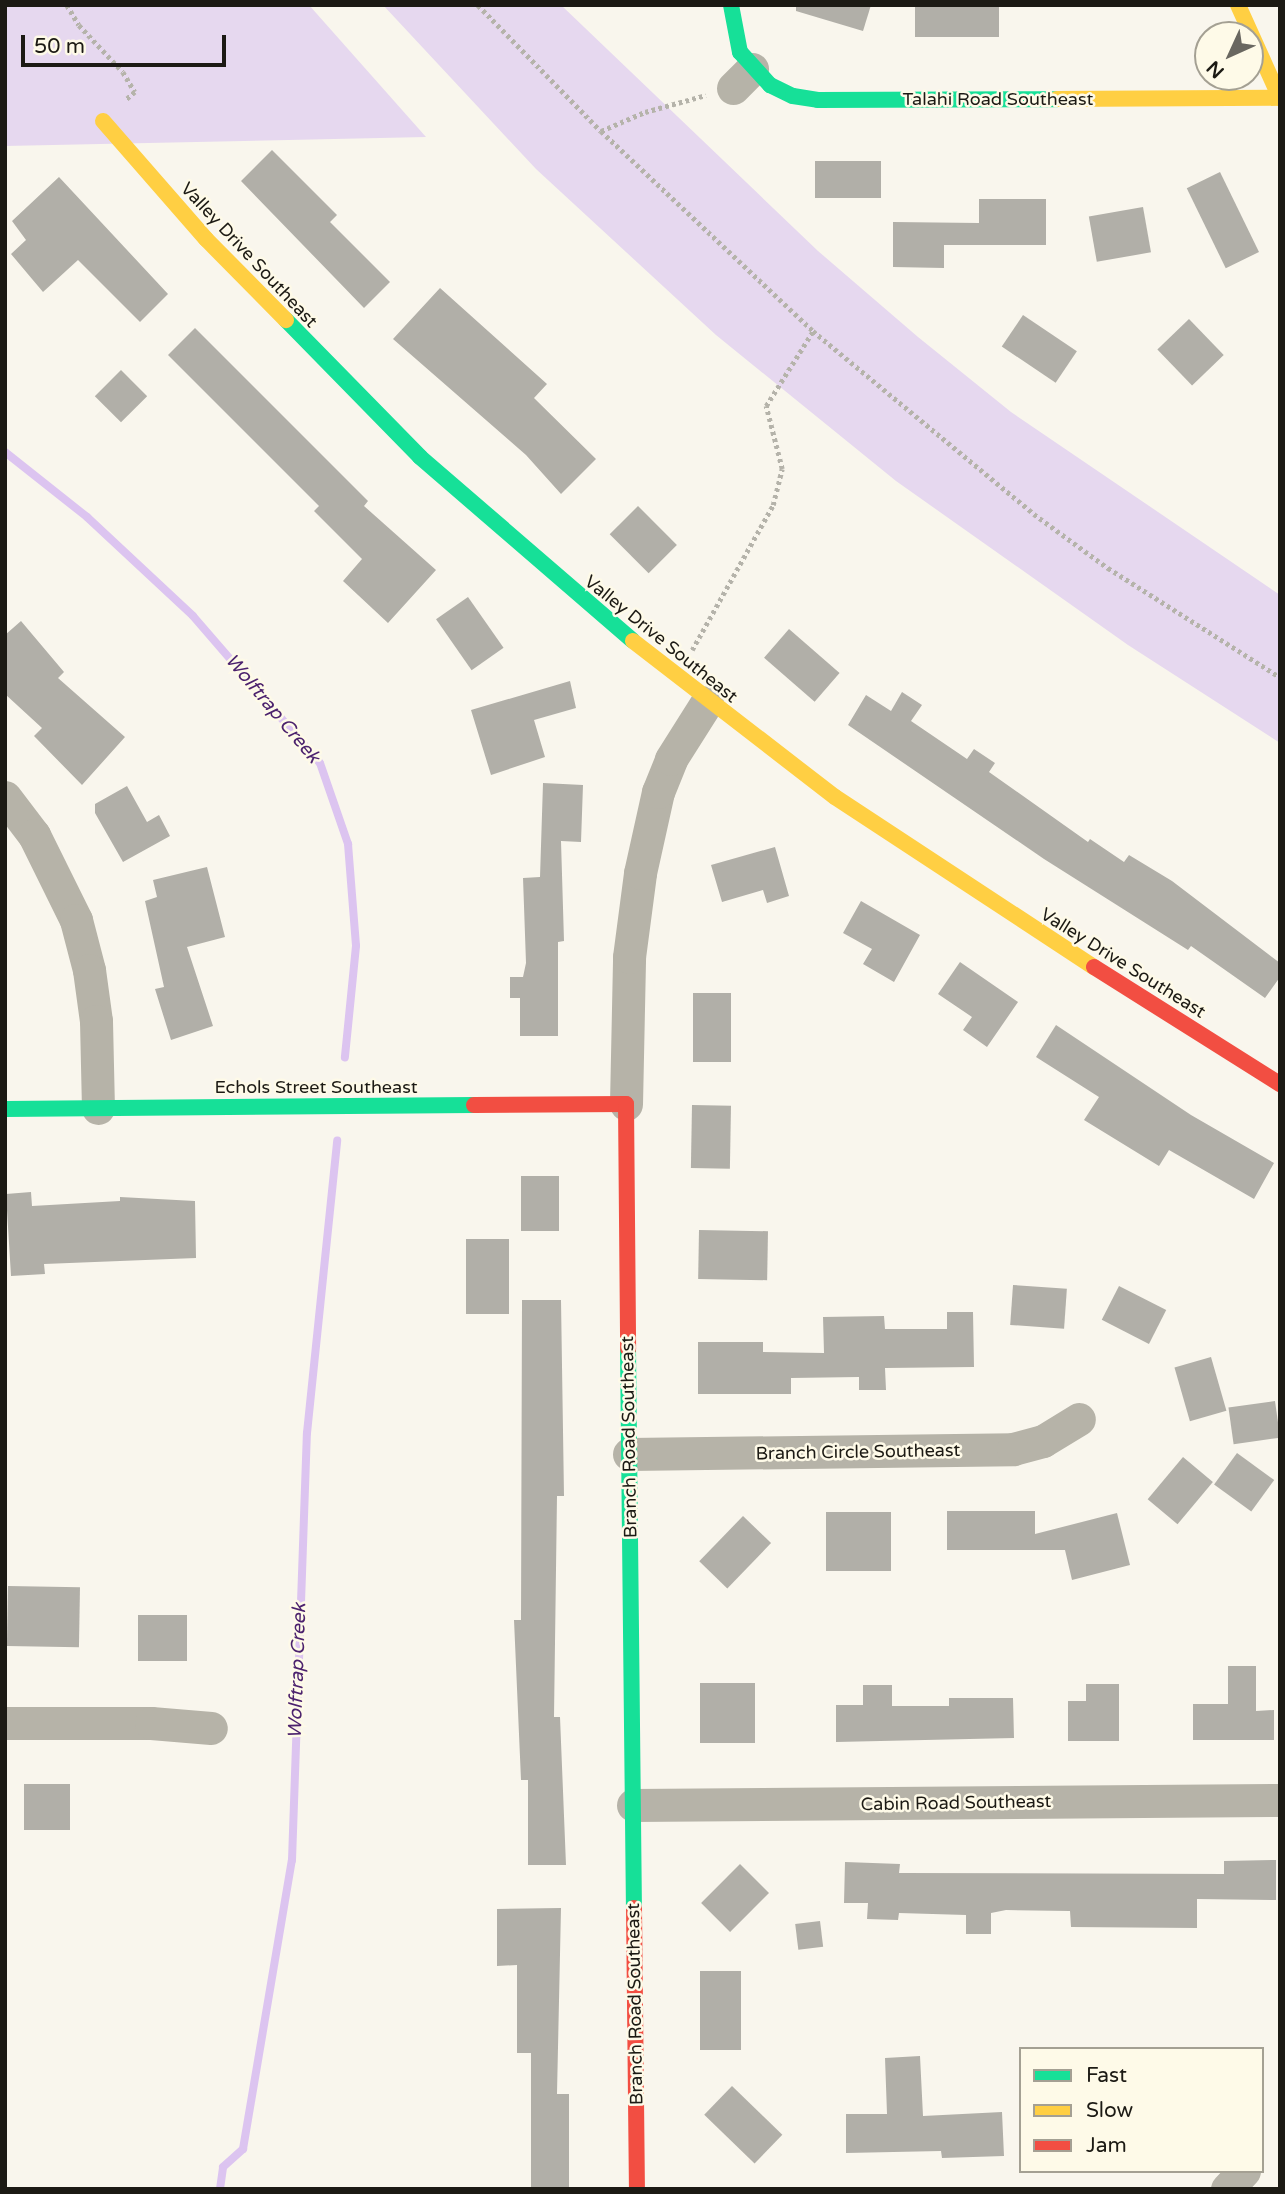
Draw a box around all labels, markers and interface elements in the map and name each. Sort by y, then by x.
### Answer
scale bar [24,21,229,65]
north arrow [1194,21,1264,91]
text: 50 m [34,34,85,59]
text: N [1202,56,1229,83]
street label: Talahi Road Southeast [903,88,1093,110]
street label: Valley Drive Southeast [176,178,322,332]
street label: Valley Drive Southeast [580,571,742,707]
water label: Wolftrap Creek [220,650,324,768]
street label: Valley Drive Southeast [1036,903,1210,1023]
street label: Echols Street Southeast [214,1076,418,1098]
street label: Branch Road Southeast [616,1336,642,1538]
street label: Branch Circle Southeast [755,1439,961,1465]
water label: Wolftrap Creek [284,1603,312,1739]
street label: Cabin Road Southeast [861,1791,1051,1815]
street label: Branch Road Southeast [622,1903,648,2105]
legend [1019,2047,1264,2173]
text: Fast [1086,2063,1127,2088]
text: Slow [1086,2098,1133,2123]
text: Jam [1086,2133,1127,2158]

